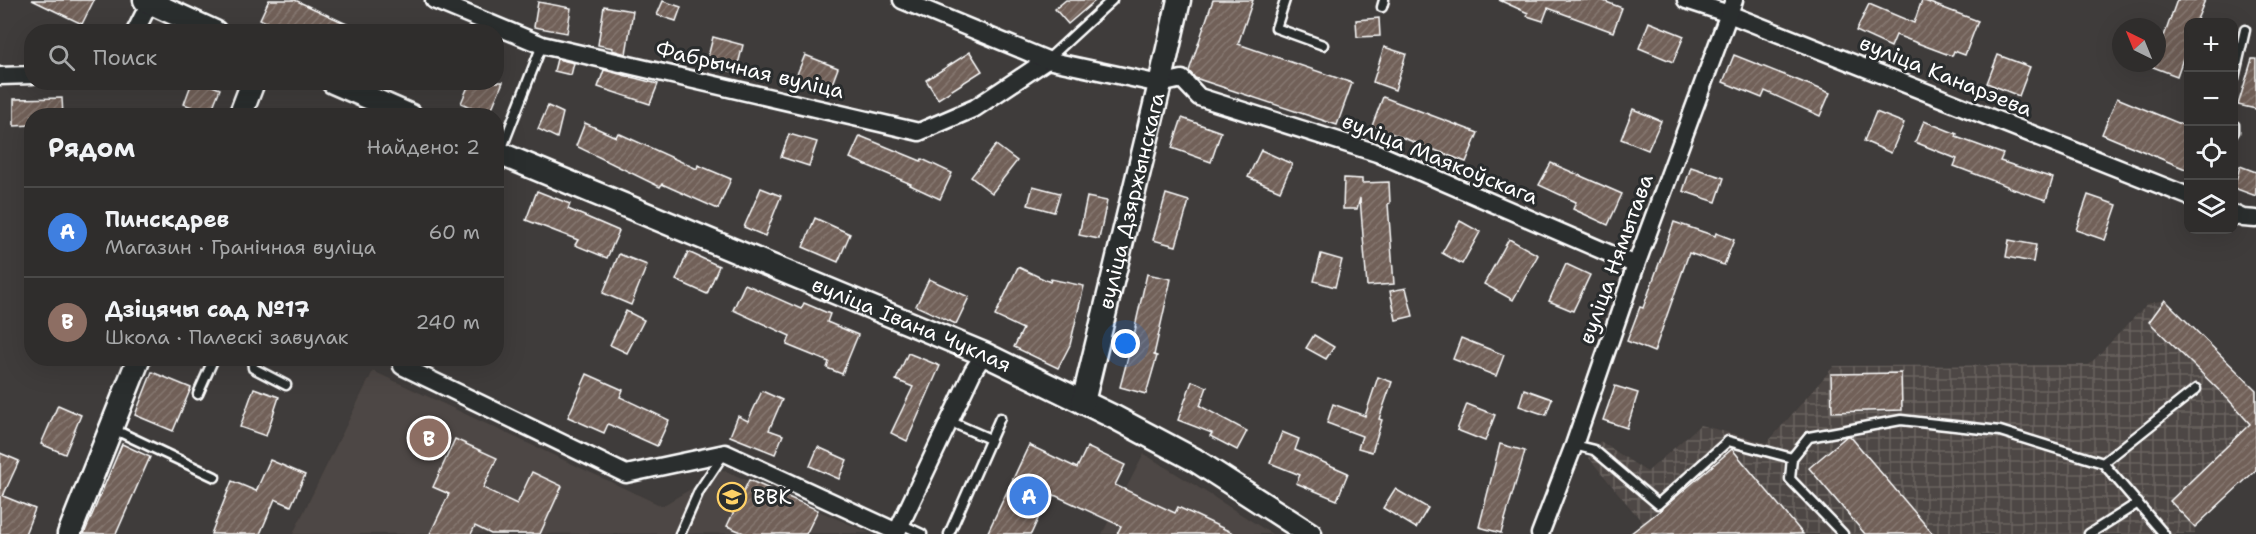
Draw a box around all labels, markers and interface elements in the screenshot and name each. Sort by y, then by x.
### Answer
north arrow [2112,18,2166,72]
map controls [2184,18,2238,234]
button: + [2184,18,2238,72]
search box [24,24,504,90]
street label: вуліца Канарэева [1855,29,2037,123]
street label: Фабрычная вуліца [653,35,847,105]
icon: search [45,41,78,74]
text: Поиск [93,43,157,72]
button: − [2184,72,2238,126]
street label: вуліца Дзяржынскага [1092,90,1171,312]
street label: вуліца Маякоўскага [1338,107,1542,211]
button: locate [2184,126,2238,180]
text: Рядом [48,130,135,165]
text: Найдено: 2 [367,134,480,160]
street label: вуліца Нямытава [1572,170,1660,348]
button: layers [2184,180,2238,234]
text: Пинскдрев [105,205,229,234]
text: A [60,219,75,245]
text: 60 m [428,219,480,245]
text: Магазин · Гранічная вуліца [105,234,376,260]
street label: вуліца Івана Чуклая [808,270,1016,379]
text: Дзіцячы сад №17 [105,295,310,324]
text: B [61,309,74,335]
text: 240 m [415,309,480,335]
text: Школа · Палескі завулак [105,324,349,350]
your location [1111,329,1140,358]
pin: B [410,416,448,460]
pin: A [1010,474,1048,518]
school or university icon: ВВК [716,481,748,513]
place label: ВВК [753,483,792,511]

